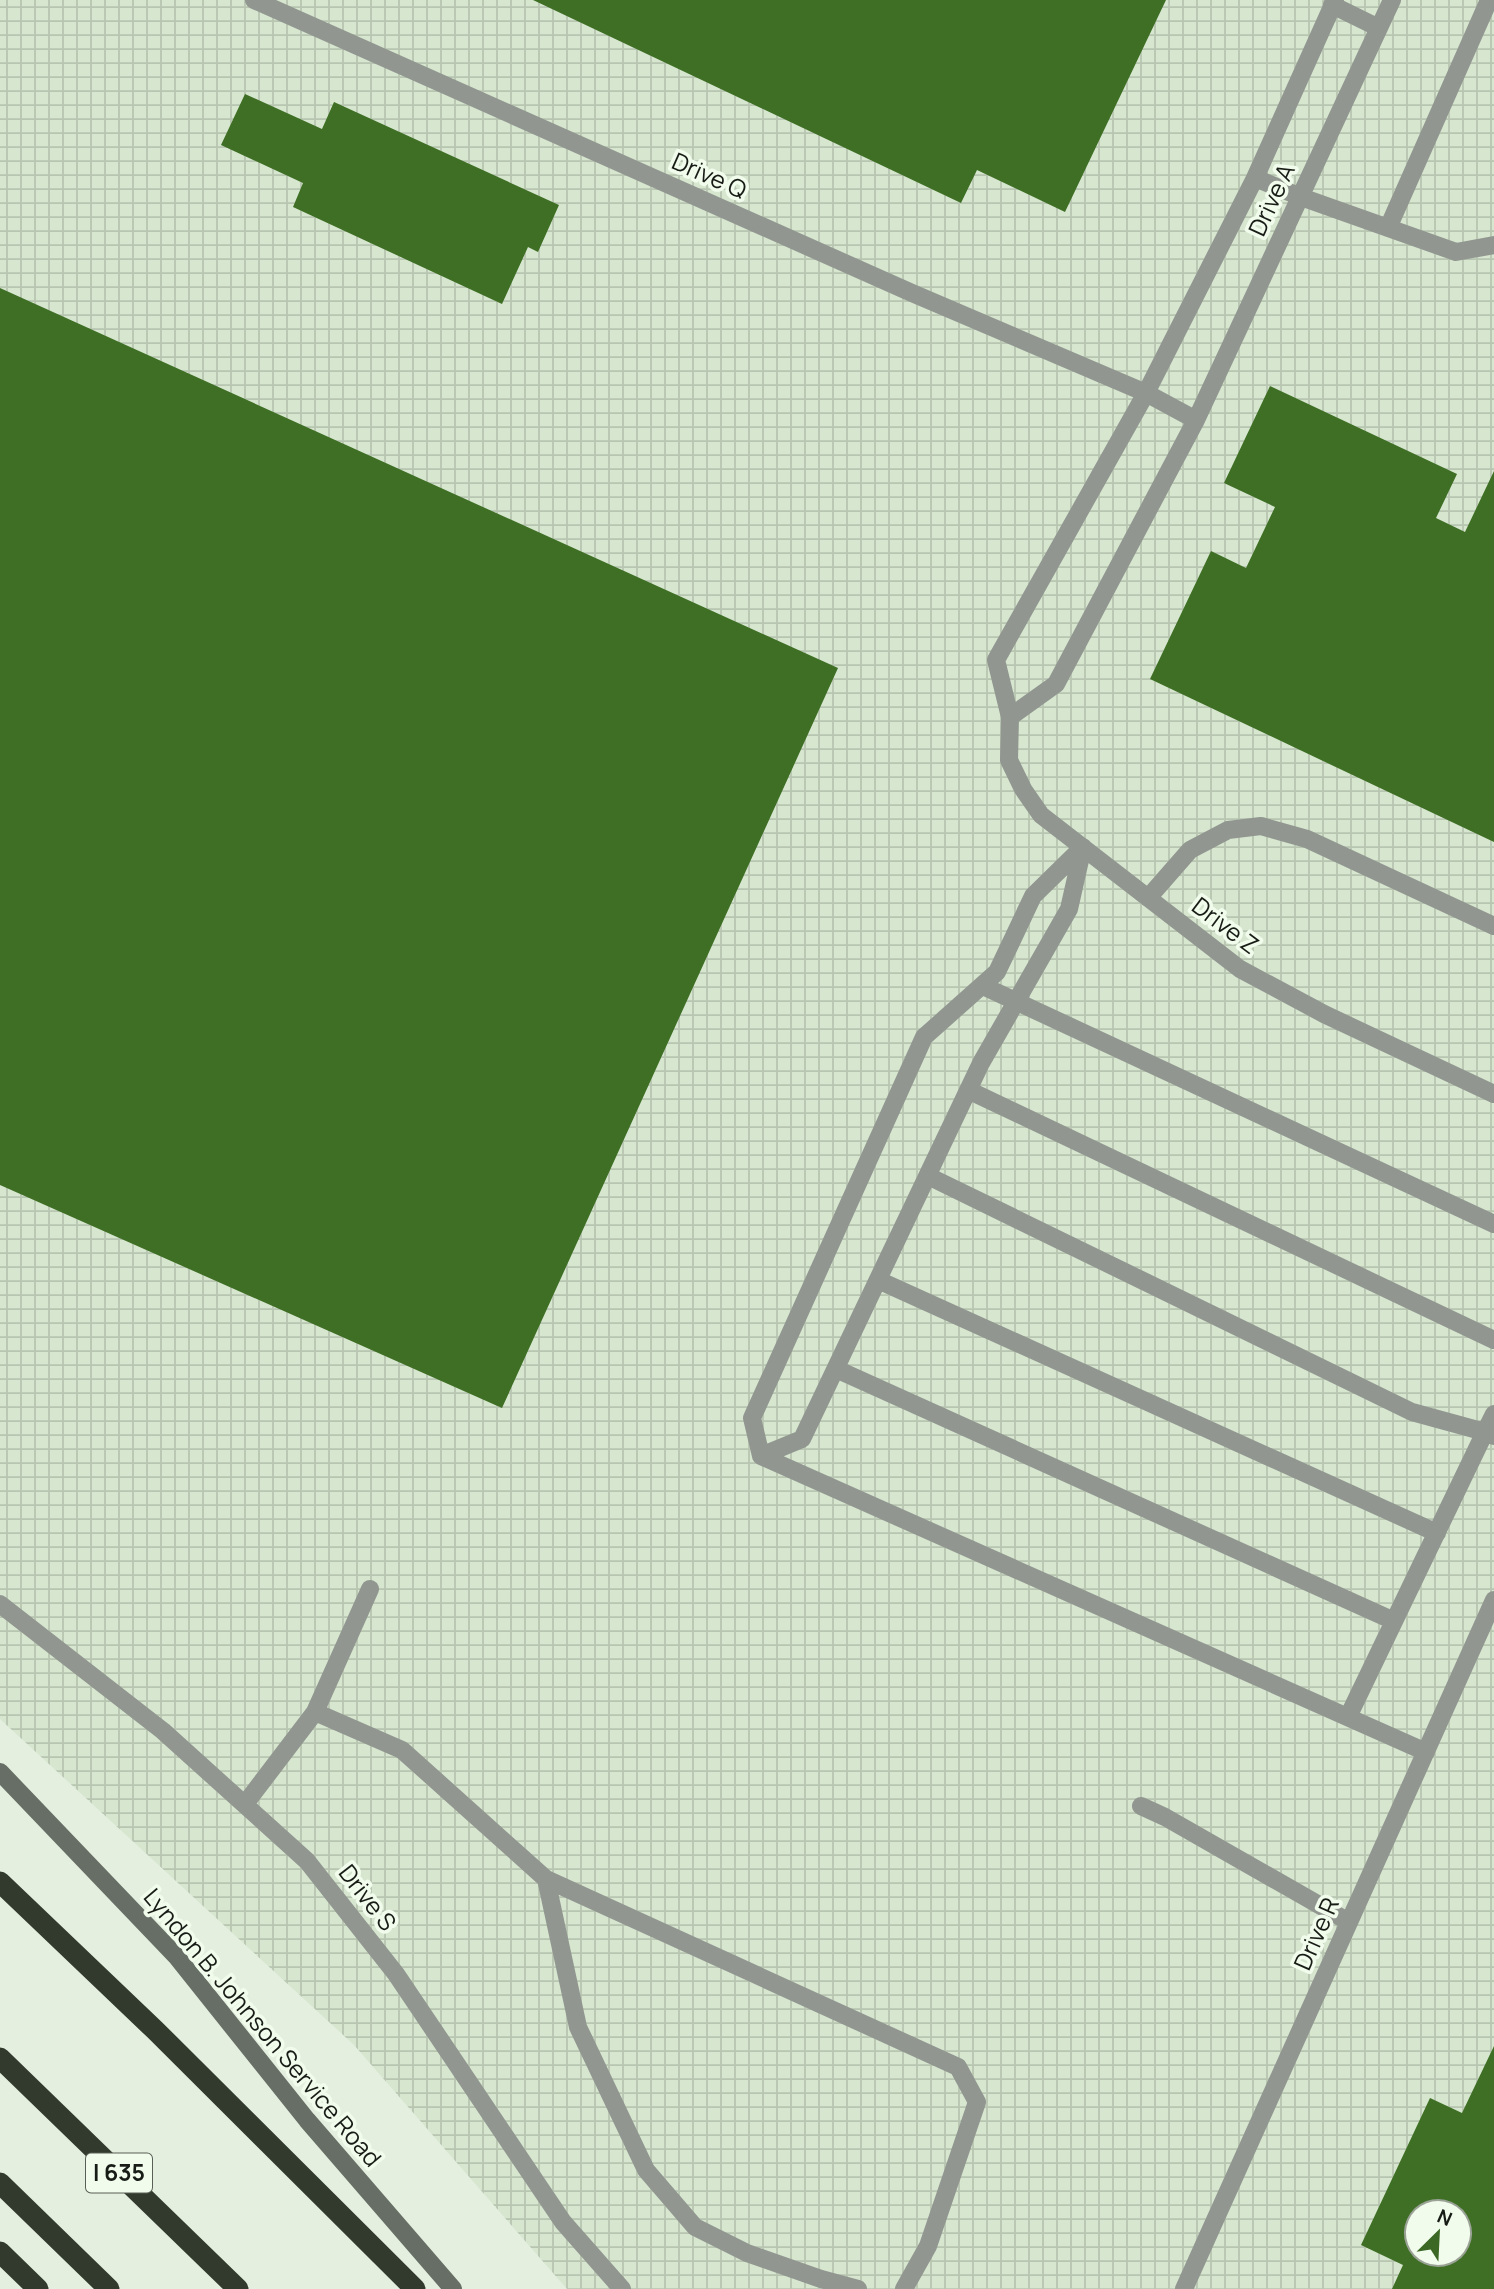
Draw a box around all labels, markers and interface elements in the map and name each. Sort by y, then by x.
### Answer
street label: Drive Q [667,144,752,206]
street label: Drive A [1240,158,1302,241]
street label: Drive Z [1186,889,1266,961]
street label: Drive S [332,1857,404,1937]
street label: Lyndon B. Johnson Service Road [137,1881,390,2173]
street label: Drive R [1285,1892,1346,1975]
road number: I 635 [86,2154,152,2192]
north arrow [1403,2198,1473,2268]
text: N [1433,2203,1456,2232]

